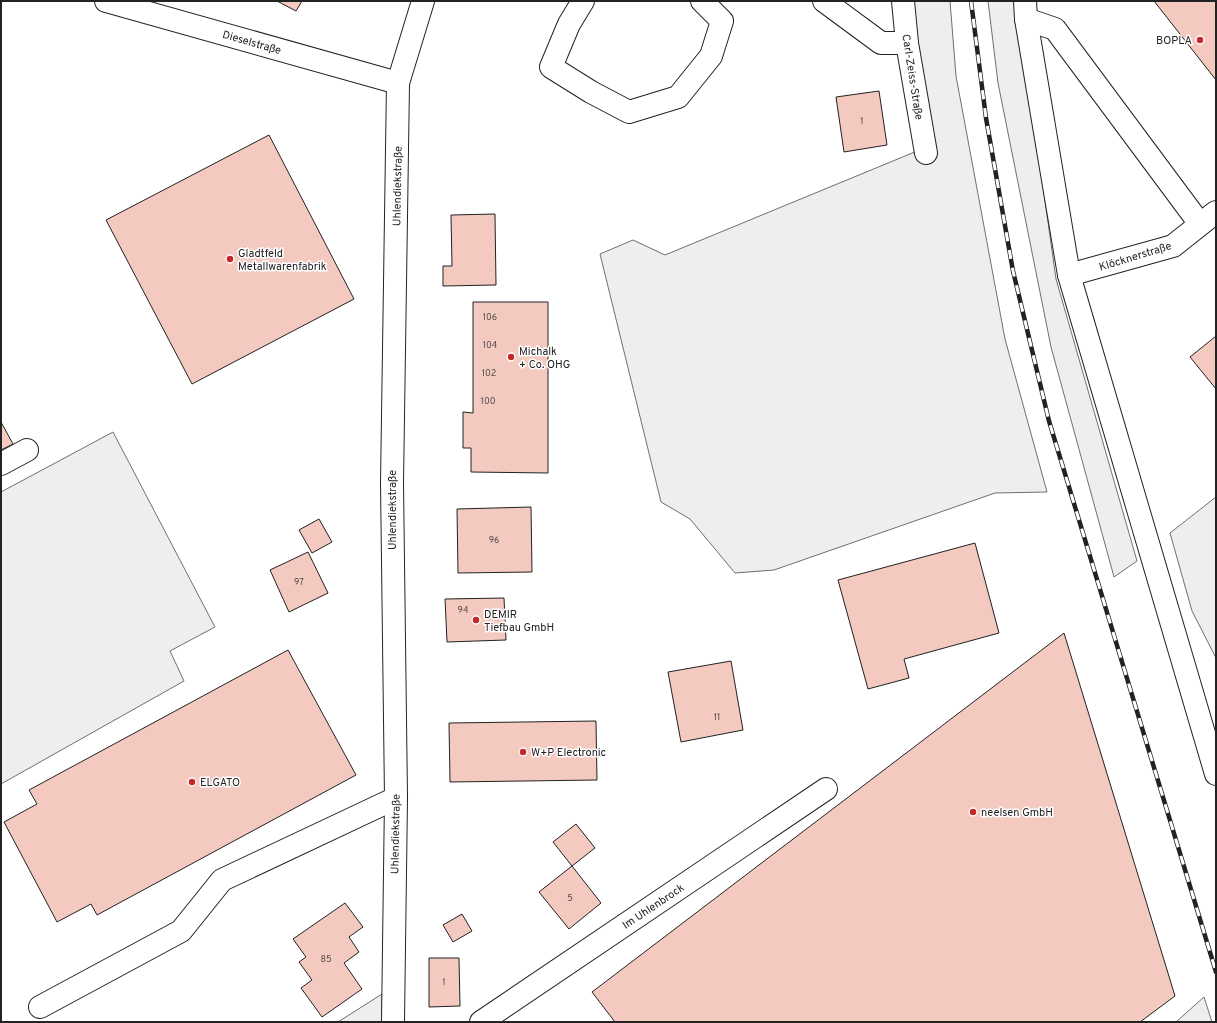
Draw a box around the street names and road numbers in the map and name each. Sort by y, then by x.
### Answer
street label: Dieselstraße [221,28,283,58]
street label: Carl-Zeiss-Straße [898,33,926,121]
street label: Uhlendiekstraße [390,146,406,226]
street label: Klöcknerstraße [1097,239,1173,275]
street label: Uhlendiekstraße [386,470,400,550]
street label: Uhlendiekstraße [388,794,404,874]
street label: Im Uhlenbrock [620,881,687,933]

